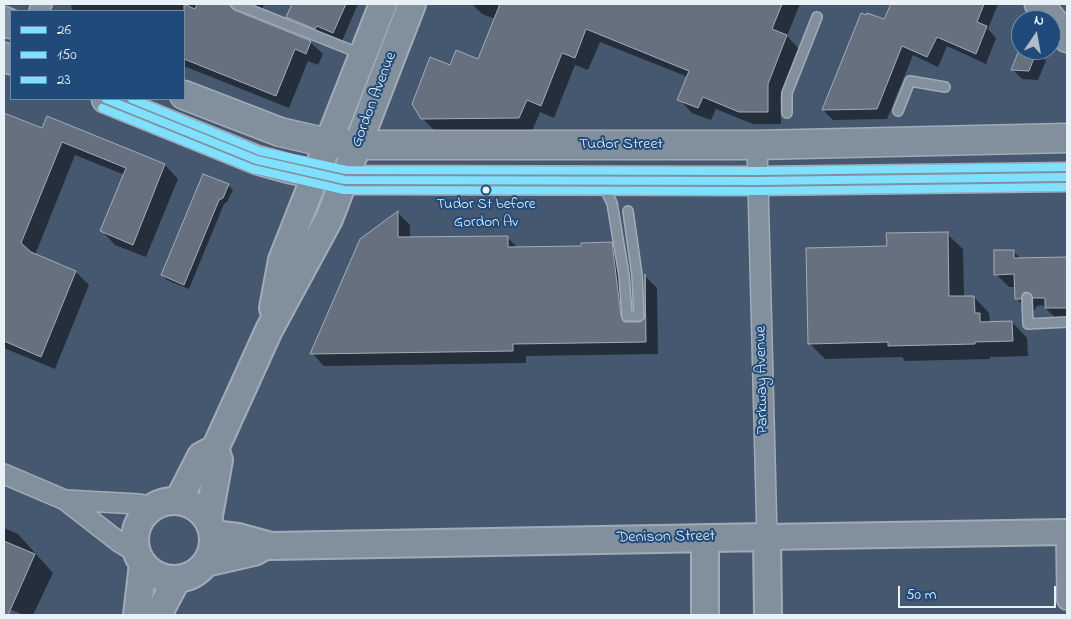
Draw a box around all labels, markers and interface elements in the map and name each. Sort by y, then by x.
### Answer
legend [10,10,185,100]
north arrow [1011,10,1061,60]
text: N [1032,10,1046,32]
text: 26 [57,19,71,41]
text: 150 [57,44,77,66]
street label: Gordon Avenue [348,50,402,150]
text: 23 [57,69,71,91]
street label: Tudor Street [579,135,663,155]
marker: Tudor St before Gordon Av [481,185,491,195]
place label: Tudor St before Gordon Av [436,197,536,232]
street label: Parkway Avenue [752,325,774,435]
street label: Denison Street [617,528,715,548]
scale bar [901,576,1058,608]
text: 50 m [906,584,936,606]

